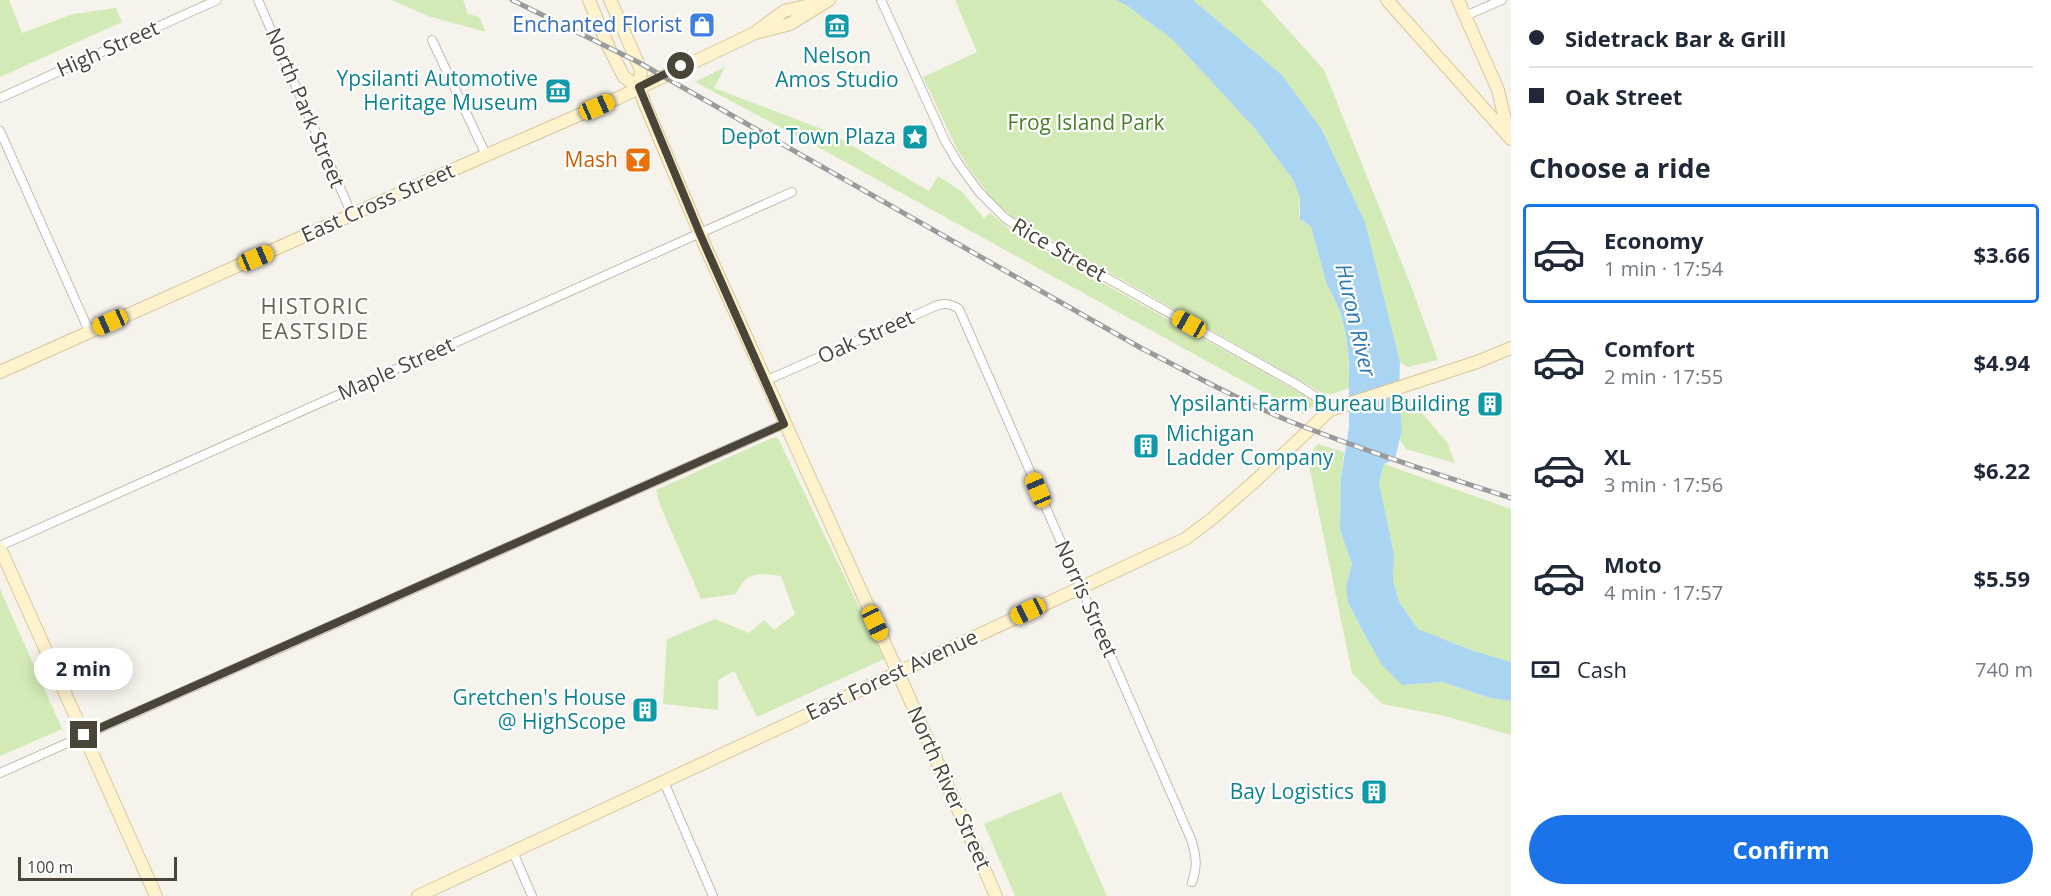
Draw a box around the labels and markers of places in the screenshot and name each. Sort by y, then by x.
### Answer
place label: Enchanted Florist [512,10,682,38]
shop icon: Enchanted Florist [687,10,717,40]
museum icon: Nelson Amos Studio [822,11,852,41]
place label: Nelson Amos Studio [775,41,899,93]
place label: Ypsilanti Automotive Heritage Museum [337,64,538,116]
museum icon: Ypsilanti Automotive Heritage Museum [543,76,573,106]
place label: Depot Town Plaza [721,122,896,150]
place icon: Depot Town Plaza [900,122,930,152]
place label: Mash [565,145,618,173]
bar icon: Mash [623,145,653,175]
place label: Ypsilanti Farm Bureau Building [1170,389,1470,417]
building icon: Ypsilanti Farm Bureau Building [1475,389,1505,419]
place label: Michigan Ladder Company [1166,419,1334,471]
building icon: Michigan Ladder Company [1131,431,1161,461]
place label: Gretchen's House @ HighScope [452,683,626,735]
building icon: Gretchen's House @ HighScope [630,695,660,725]
place label: Bay Logistics [1230,777,1354,805]
building icon: Bay Logistics [1359,777,1389,807]

